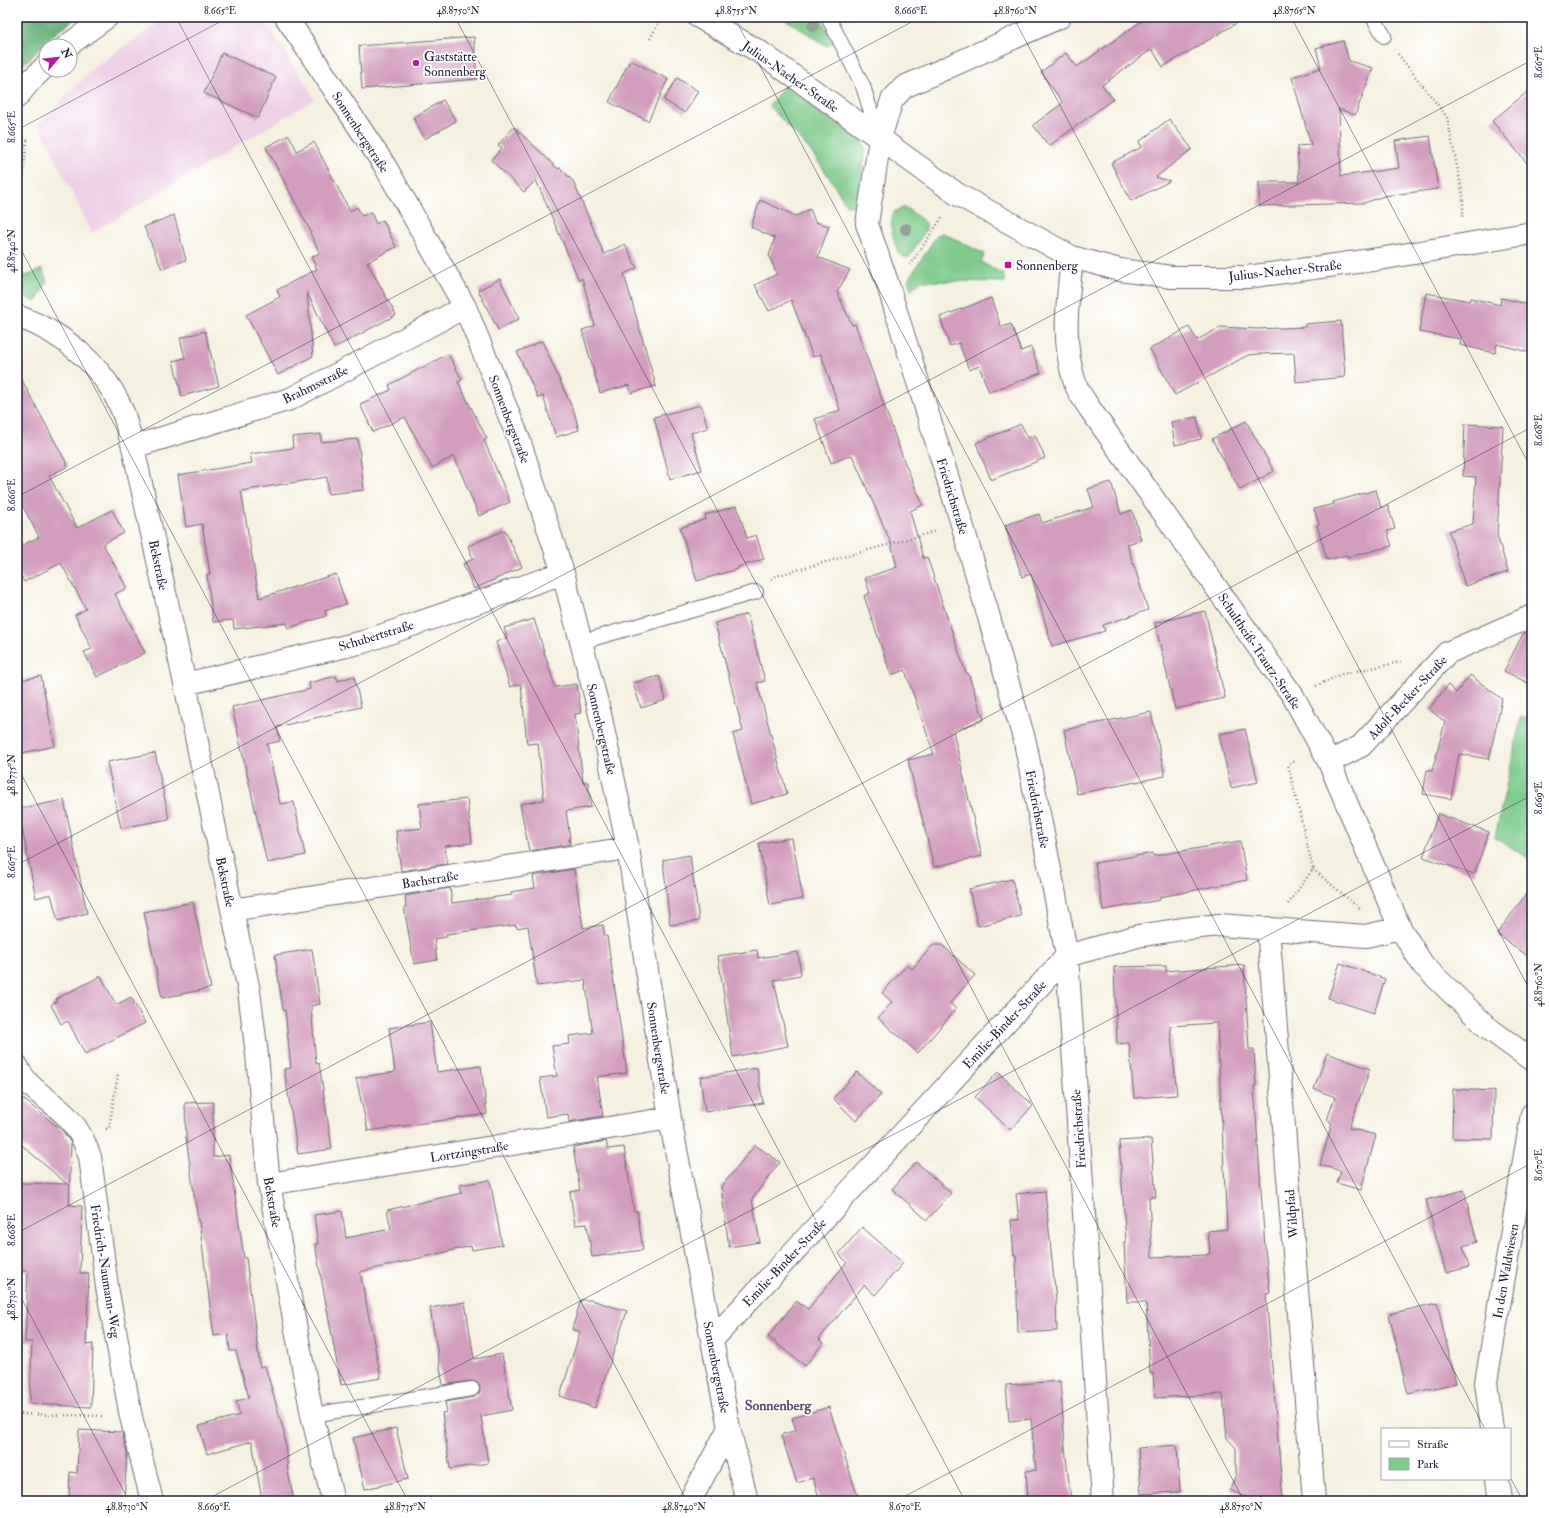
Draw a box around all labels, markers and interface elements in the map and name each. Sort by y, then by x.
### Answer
text: 8.665°E [204,5,236,17]
text: 48.8750°N [436,5,480,17]
text: 48.8755°N [715,5,757,17]
text: 8.666°E [895,5,927,17]
text: 48.8760°N [993,5,1037,17]
text: 48.8765°N [1272,5,1316,17]
street label: Julius-Naeher-Straße [738,37,842,116]
north arrow [38,38,78,78]
text: N [58,45,75,62]
text: 8.667°E [1533,46,1545,78]
place label: Gaststätte Sonnenberg [424,49,487,80]
marker: Gaststätte Sonnenberg [411,58,421,68]
street label: Sonnenbergstraße [328,89,393,176]
text: 8.665°E [6,111,18,143]
text: 48.8740°N [6,229,18,273]
street label: Julius-Naeher-Straße [1227,257,1343,285]
place label: Sonnenberg [1016,258,1079,274]
marker: Sonnenberg [1003,260,1013,270]
street label: Brahmsstraße [280,362,351,408]
street label: Sonnenbergstraße [485,373,533,466]
text: 8.668°E [1533,414,1545,446]
street label: Friedrichstraße [933,456,971,537]
text: 8.666°E [6,479,18,511]
street label: Bekstraße [145,538,171,593]
street label: Schultheiß-Trautz-Straße [1214,590,1304,713]
street label: Schubertstraße [337,617,416,655]
street label: Adolf-Becker-Straße [1364,652,1451,744]
street label: Sonnenbergstraße [583,682,619,777]
text: 48.8735°N [6,754,18,796]
street label: Friedrichstraße [1022,769,1053,850]
text: 8.669°E [1533,782,1545,814]
text: 8.667°E [6,846,18,878]
street label: Bekstraße [212,855,238,910]
street label: Bachstraße [401,868,460,892]
text: 48.8760°N [1533,963,1545,1007]
street label: Emilie-Binder-Straße [960,977,1050,1072]
street label: Sonnenbergstraße [643,1001,673,1096]
street label: Friedrichstraße [1068,1088,1090,1169]
street label: Lortzingstraße [429,1138,510,1166]
text: 8.670°E [1533,1149,1545,1181]
street label: Bekstraße [260,1175,284,1229]
street label: Wildpfad [1282,1188,1303,1240]
street label: Friedrich-Naumann-Weg [87,1203,124,1340]
text: 8.668°E [6,1214,18,1246]
street label: Emilie-Binder-Straße [740,1215,830,1310]
street label: In den Waldwiesen [1490,1222,1522,1320]
text: 48.8730°N [6,1278,18,1320]
street label: Sonnenbergstraße [699,1320,733,1415]
district label: Sonnenberg [745,1397,812,1415]
legend [1381,1428,1511,1480]
text: Straße [1417,1437,1448,1452]
text: Park [1417,1457,1439,1472]
text: 48.8730°N [106,1501,148,1513]
text: 8.669°E [198,1501,230,1513]
text: 48.8735°N [384,1501,426,1513]
text: 48.8740°N [662,1501,706,1513]
text: 8.670°E [889,1501,921,1513]
text: 48.8750°N [1219,1501,1263,1513]

